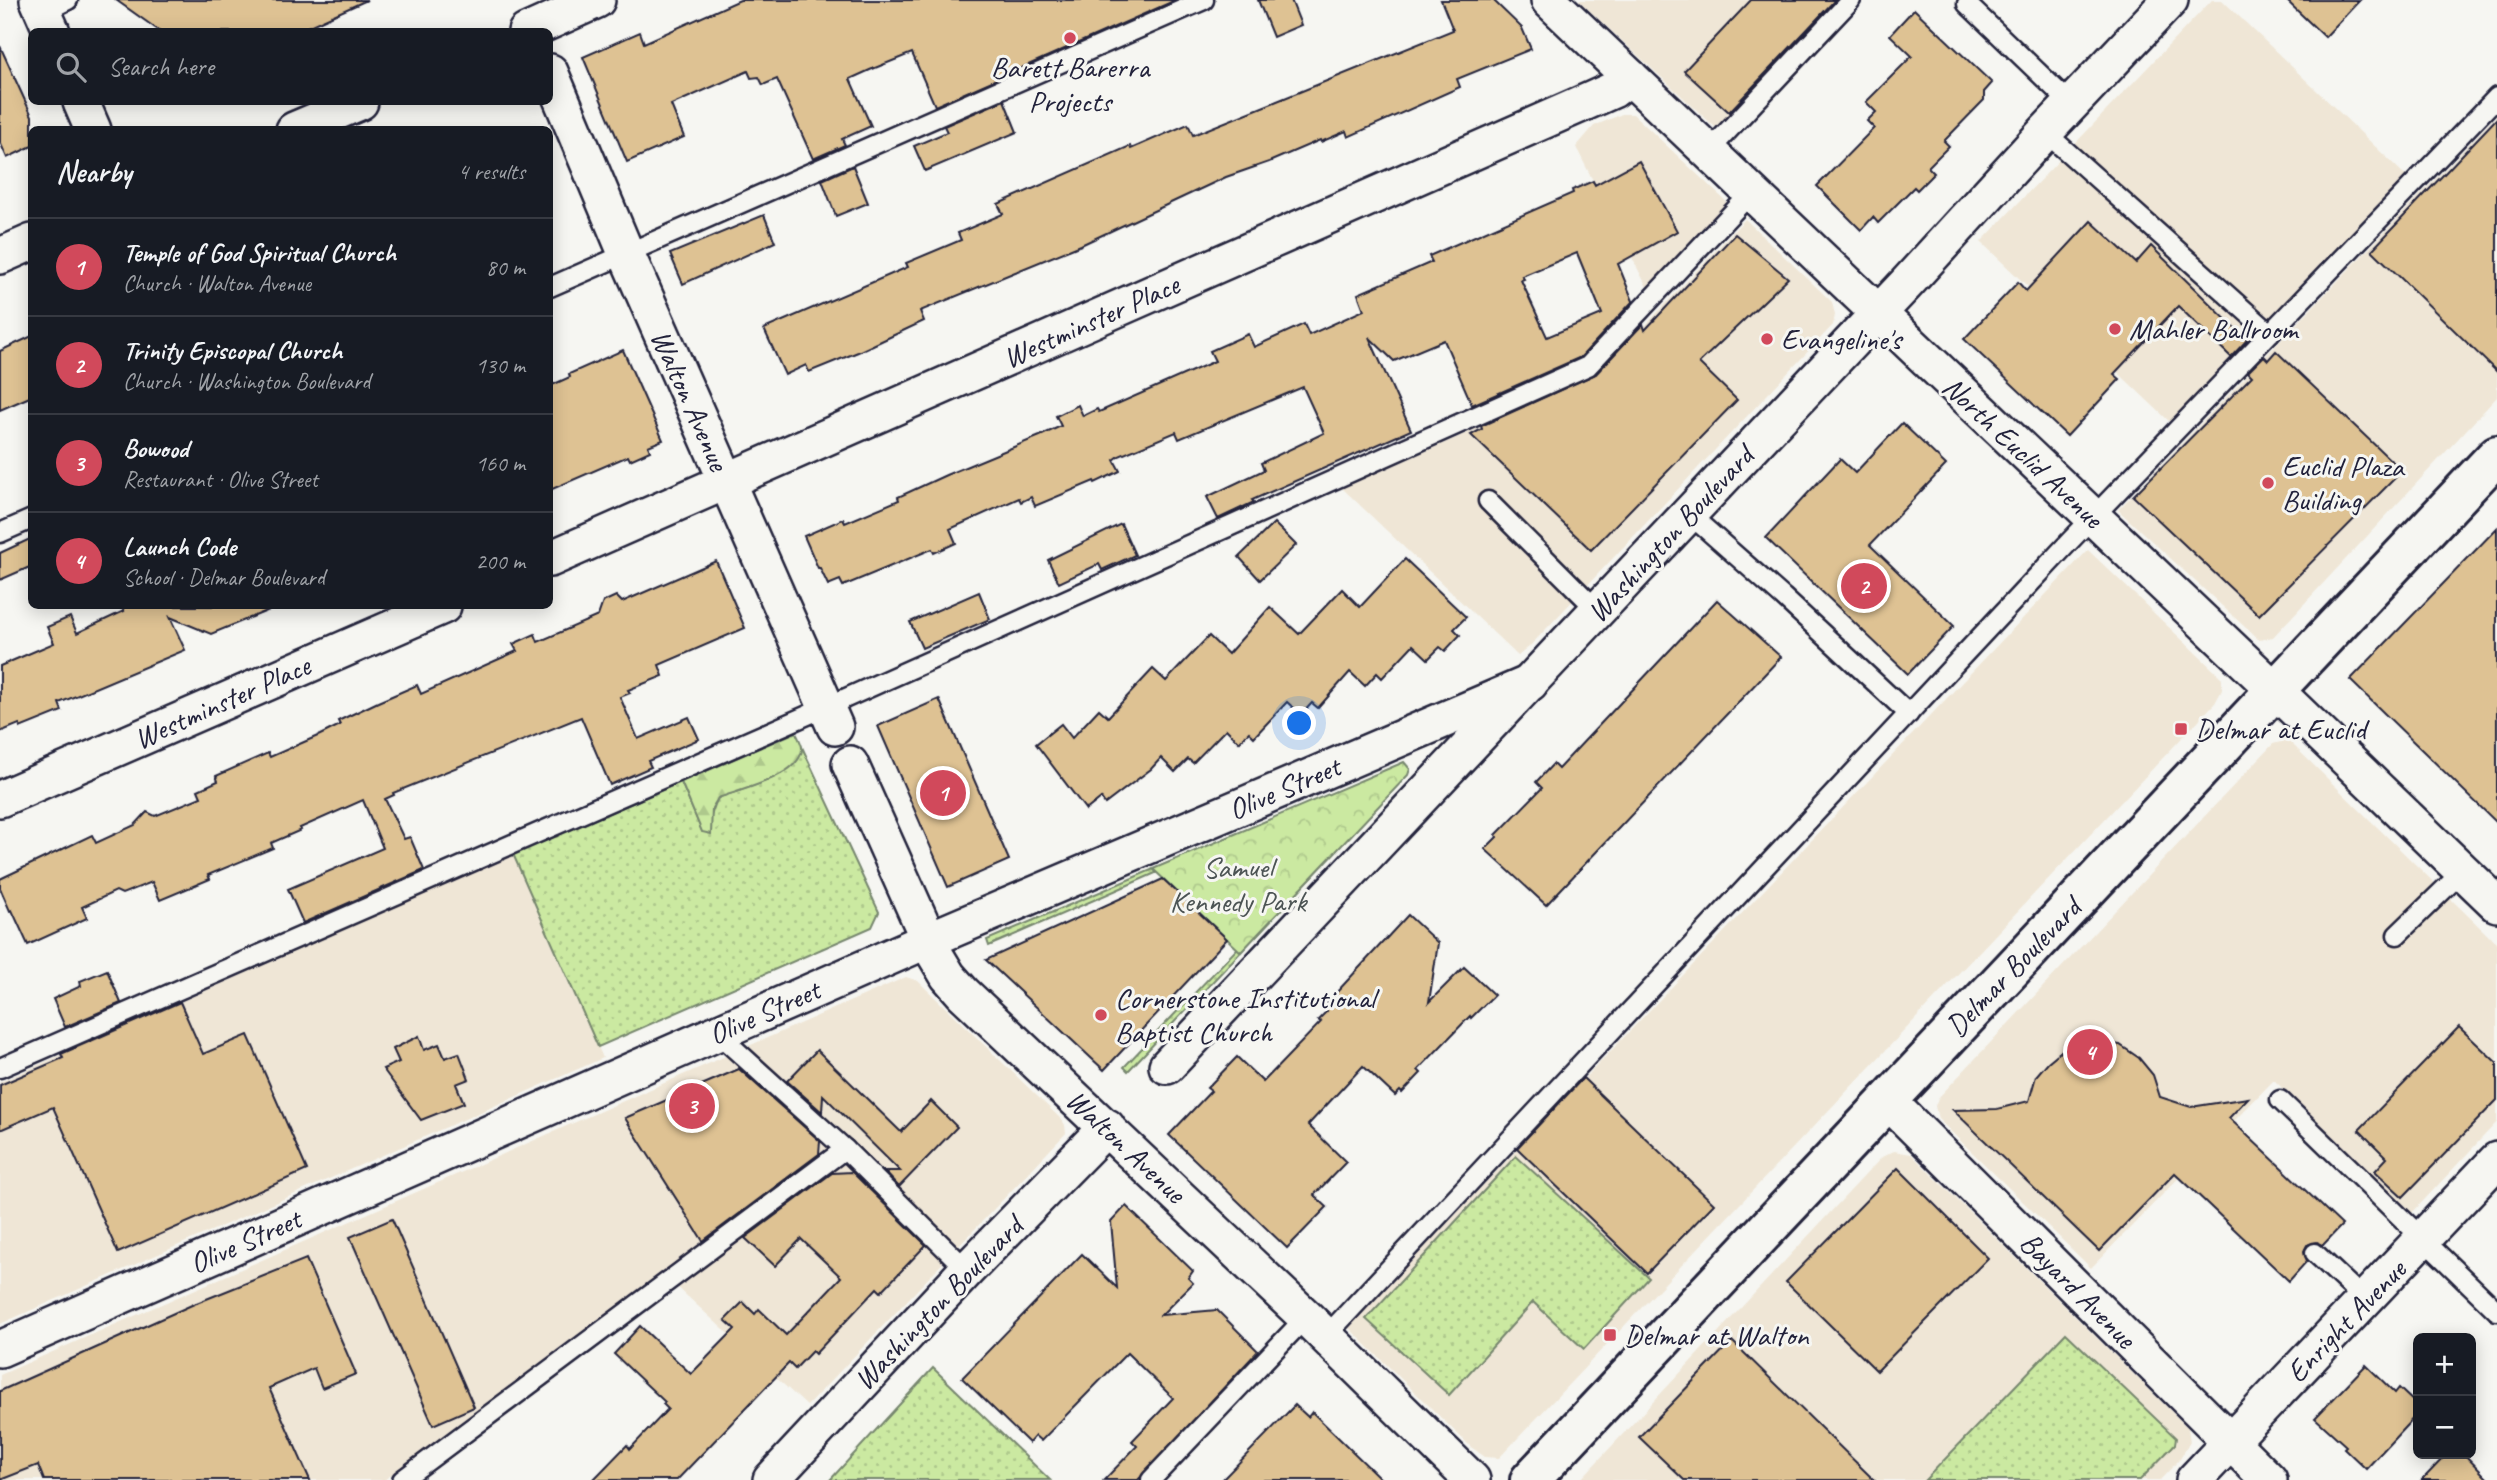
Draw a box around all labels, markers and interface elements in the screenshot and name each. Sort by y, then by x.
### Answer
search box [28,28,553,105]
marker: Barett Barerra Projects [1062,30,1078,46]
icon: search [52,48,90,86]
place label: Barett Barerra Projects [991,48,1151,120]
text: Search here [108,50,214,83]
text: Nearby [56,153,132,191]
text: 4 results [458,157,525,186]
text: Temple of God Spiritual Church [123,236,396,269]
text: 1 [74,253,84,282]
text: 80 m [486,253,525,282]
street label: Westminster Place [997,264,1187,377]
text: Church · Walton Avenue [123,269,311,298]
place label: Mahler Ballroom [2129,310,2300,348]
place label: Evangeline's [1781,320,1904,358]
marker: Mahler Ballroom [2107,321,2123,337]
street label: Walton Avenue [642,324,739,478]
marker: Evangeline's [1759,331,1775,347]
text: Trinity Episcopal Church [123,334,342,367]
text: 2 [74,351,84,380]
text: 130 m [476,351,525,380]
text: Church · Washington Boulevard [123,367,370,396]
street label: North Euclid Avenue [1935,368,2113,538]
text: Bowood [123,432,188,465]
street label: Washington Boulevard [1579,435,1764,630]
place label: Euclid Plaza Building [2282,447,2405,519]
text: 3 [74,449,84,478]
text: 160 m [476,449,525,478]
text: Restaurant · Olive Street [123,465,318,494]
marker: Euclid Plaza Building [2260,475,2276,491]
text: Launch Code [123,530,236,563]
text: 4 [74,547,84,576]
text: 200 m [476,547,525,576]
pin: 2 [1841,560,1887,612]
text: School · Delmar Boulevard [123,563,325,592]
street label: Westminster Place [128,645,318,758]
your location [1282,706,1316,740]
place label: Delmar at Euclid [2195,710,2370,748]
marker: Delmar at Euclid [2173,721,2189,737]
street label: Olive Street [1222,746,1348,829]
pin: 1 [920,767,966,819]
park label: Samuel Kennedy Park [1170,848,1308,920]
street label: Delmar Boulevard [1937,887,2092,1044]
street label: Olive Street [702,969,828,1053]
place label: Cornerstone Institutional Baptist Church [1115,979,1380,1051]
marker: Cornerstone Institutional Baptist Church [1093,1007,1109,1023]
pin: 4 [2067,1026,2113,1078]
pin: 3 [669,1080,715,1132]
street label: Walton Avenue [1058,1081,1195,1213]
street label: Olive Street [183,1198,309,1282]
street label: Washington Boulevard [845,1205,1034,1398]
street label: Bayard Avenue [2012,1224,2146,1358]
street label: Enright Avenue [2278,1250,2416,1391]
place label: Delmar at Walton [1624,1316,1810,1354]
marker: Delmar at Walton [1602,1327,1618,1343]
map controls [2413,1333,2476,1459]
button: + [2413,1333,2476,1396]
button: − [2413,1396,2476,1459]

